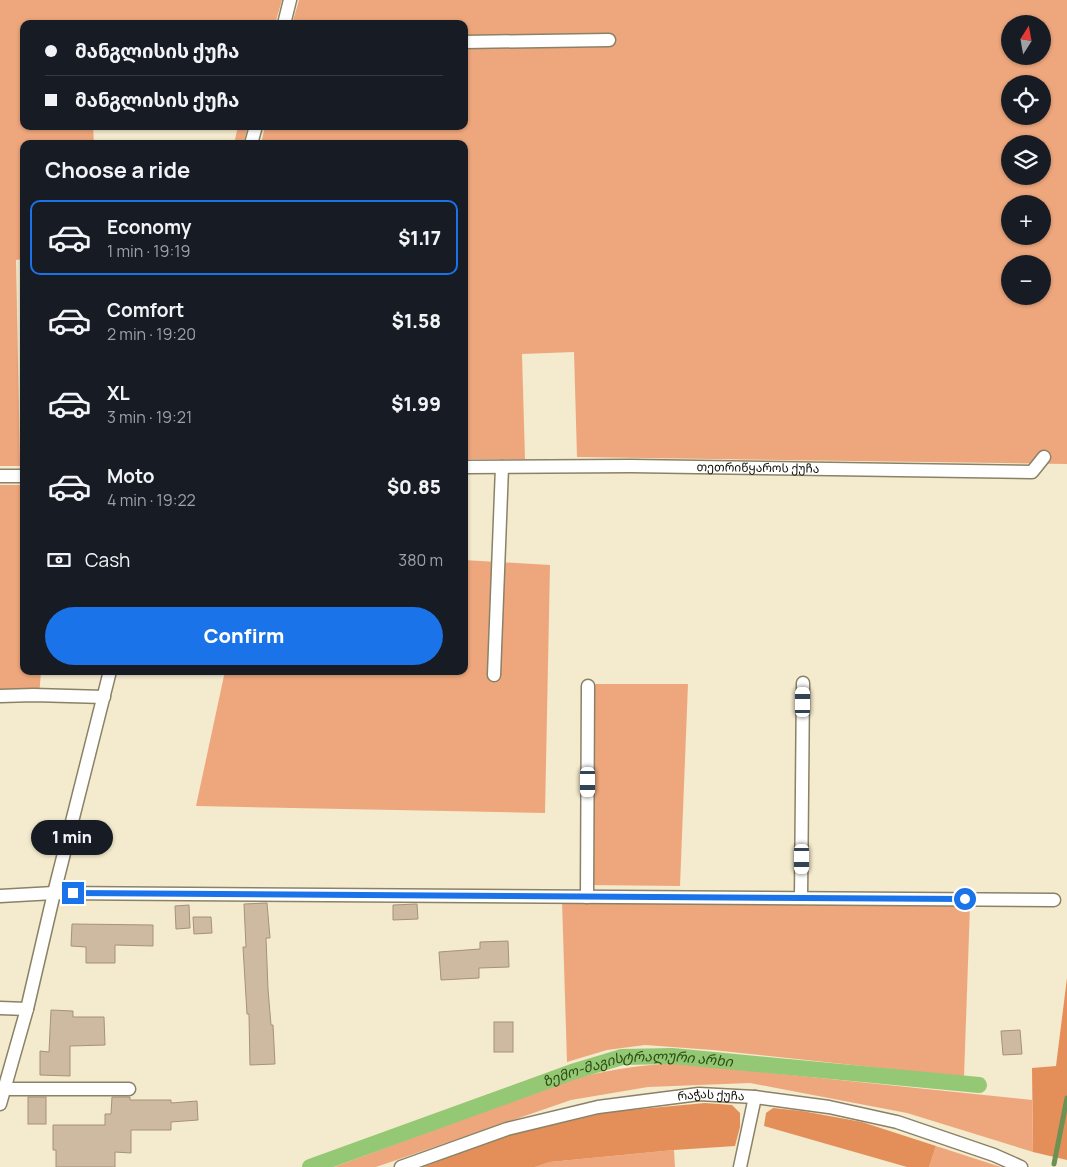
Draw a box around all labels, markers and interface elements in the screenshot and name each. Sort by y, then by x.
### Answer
north arrow [1001,15,1051,65]
map controls [1001,15,1051,305]
text: მანგლისის ქუჩა [75,38,239,64]
button: locate [1001,75,1051,125]
text: მანგლისის ქუჩა [75,87,239,113]
button: layers [1001,135,1051,185]
text: Choose a ride [45,155,190,185]
button: + [1001,195,1051,245]
text: Economy [107,214,191,240]
icon: car [47,215,92,260]
text: $1.17 [398,225,441,251]
text: 1 min · 19:19 [107,240,190,262]
button: − [1001,255,1051,305]
text: Comfort [107,297,184,323]
icon: car [47,298,92,343]
text: $1.58 [392,308,441,334]
text: 2 min · 19:20 [107,323,196,345]
text: XL [107,380,130,406]
icon: car [47,381,92,426]
text: $1.99 [391,391,441,417]
text: 3 min · 19:21 [107,406,192,428]
street label: თეთრიწყაროს ქუჩა [697,458,819,477]
text: Moto [107,463,154,489]
icon: car [47,464,92,509]
text: $0.85 [387,474,441,500]
text: 4 min · 19:22 [107,489,196,511]
icon: cash [45,546,73,574]
text: Cash [85,547,130,573]
text: 380 m [398,549,443,571]
button: Confirm [45,607,443,665]
car [795,687,810,717]
car [580,767,595,797]
callout: 1 min [32,820,114,856]
text: 1 min [52,826,92,848]
car [794,844,809,874]
route end [62,882,84,904]
route start [954,888,976,910]
water label: ზემო-მაგისტრალური არხი [540,1046,735,1091]
street label: რაჭას ქუჩა [676,1085,745,1105]

